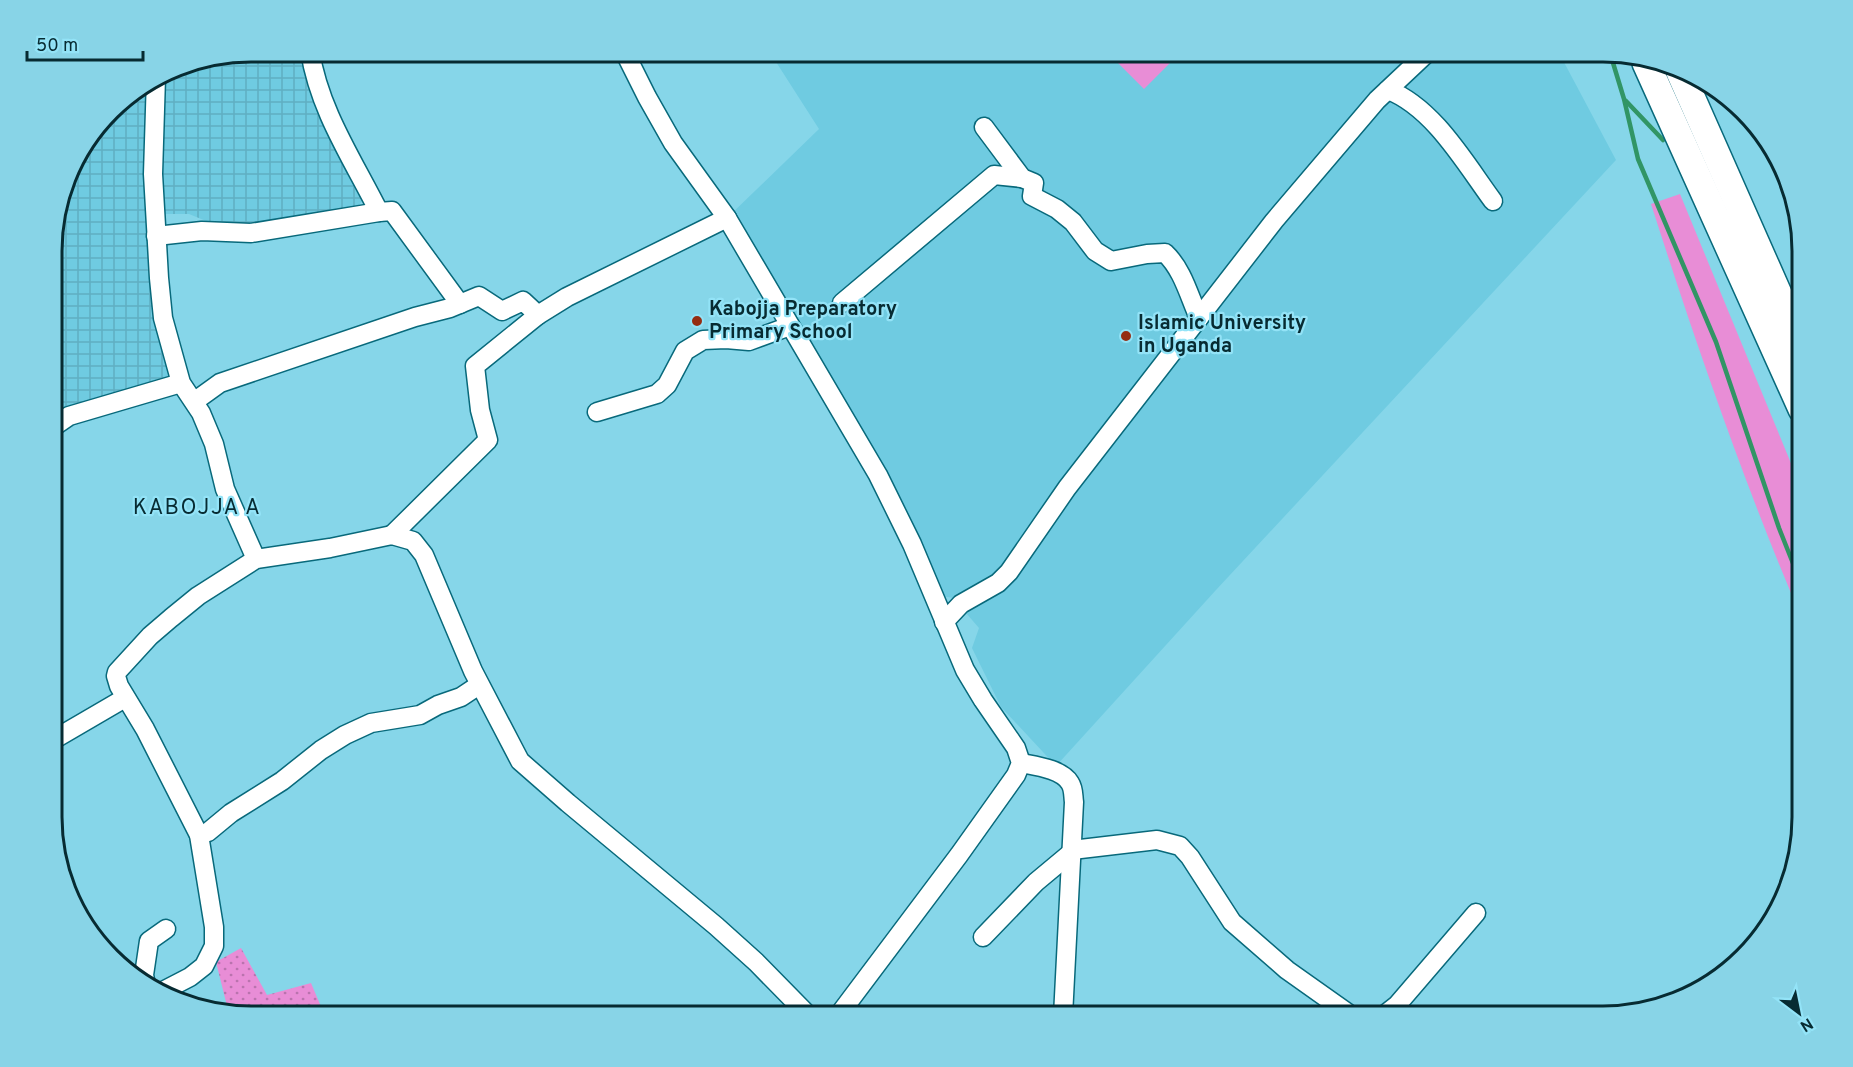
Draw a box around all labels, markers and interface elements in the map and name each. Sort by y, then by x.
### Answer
scale bar [27,24,142,62]
text: 50 m [36,35,78,58]
place label: Kabojja Preparatory Primary School [709,297,897,346]
place label: Islamic University in Uganda [1138,311,1306,360]
marker: Kabojja Preparatory Primary School [690,314,704,328]
marker: Islamic University in Uganda [1119,329,1133,343]
district label: KABOJJA A [133,495,261,522]
north arrow [1769,983,1829,1043]
text: N [1796,1012,1816,1036]

